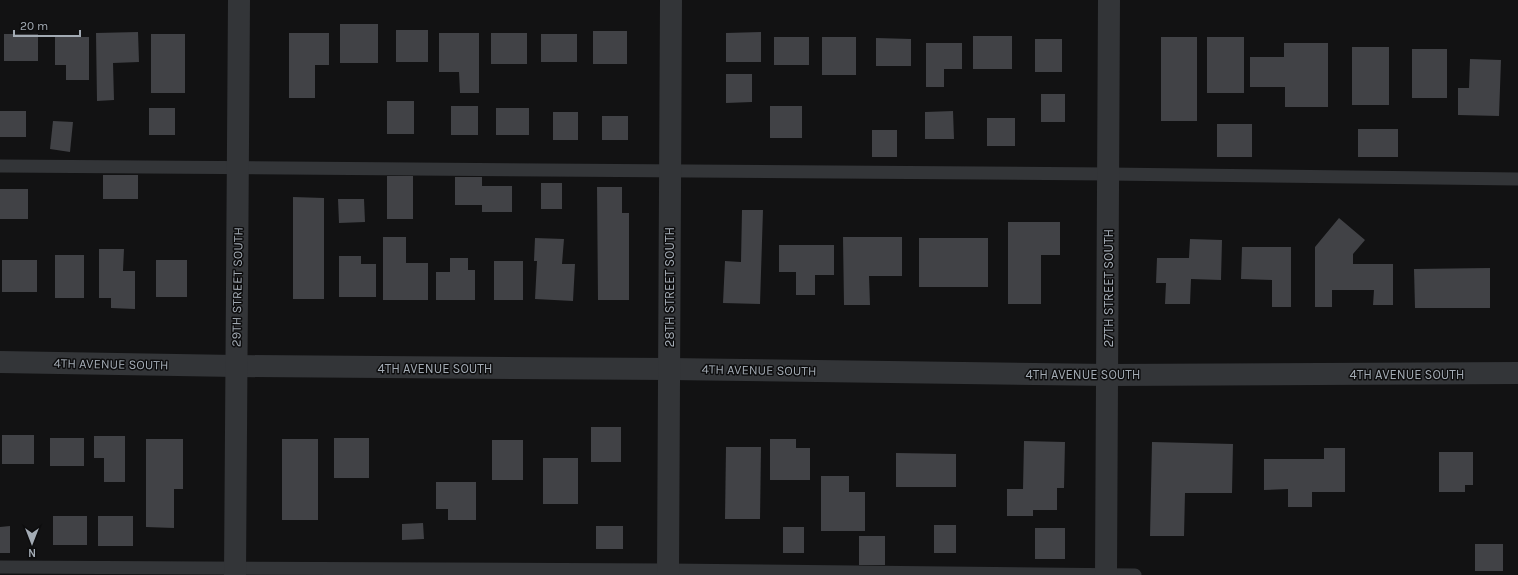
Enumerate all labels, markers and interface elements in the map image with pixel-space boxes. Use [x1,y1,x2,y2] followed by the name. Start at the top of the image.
[14,12,80,38] scale bar
[20,19,48,33] text: 20 m
[228,227,246,347] street label: 29TH STREET SOUTH
[662,227,677,347] street label: 28TH STREET SOUTH
[1101,229,1116,347] street label: 27TH STREET SOUTH
[53,355,169,373] street label: 4TH AVENUE SOUTH
[378,361,492,376] street label: 4TH AVENUE SOUTH
[701,361,817,379] street label: 4TH AVENUE SOUTH
[1026,367,1140,382] street label: 4TH AVENUE SOUTH
[1350,367,1464,382] street label: 4TH AVENUE SOUTH
[12,523,52,563] north arrow
[28,546,36,559] text: N

